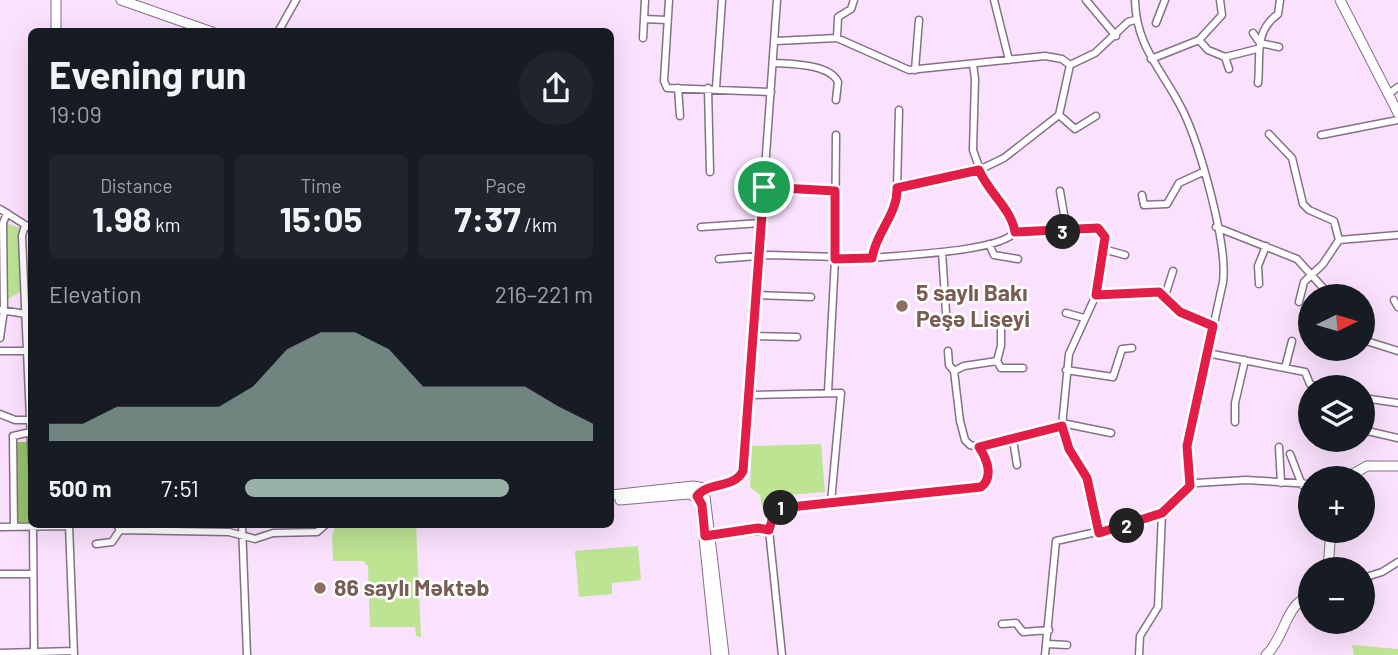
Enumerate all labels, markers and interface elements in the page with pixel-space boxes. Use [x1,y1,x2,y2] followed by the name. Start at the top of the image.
[49,51,247,97] text: Evening run
[519,51,593,125] button: share
[49,100,102,128] text: 19:09
[734,157,794,217] pin
[745,168,783,206] icon: arrive
[100,174,173,197] text: Distance
[300,174,342,197] text: Time
[485,174,526,197] text: Pace
[92,197,151,239] text: 1.98
[280,197,362,239] text: 15:05
[454,197,521,239] text: 7:37
[151,213,181,236] text: km
[521,213,557,236] text: /km
[1046,215,1080,250] pin: 3
[1057,220,1068,243] text: 3
[916,278,1030,332] place label: 5 saylı Bakı Peşə Liseyi
[49,280,142,308] text: Elevation
[495,280,593,308] text: 216–221 m
[1298,284,1376,360] north arrow
[1298,284,1375,634] map controls
[894,298,910,314] marker: 5 saylı Bakı Peşə Liseyi
[1298,375,1375,452] button: layers
[1298,466,1375,543] button: +
[49,474,111,502] text: 500 m
[161,474,199,502] text: 7:51
[764,490,798,526] pin: 1
[777,496,784,519] text: 1
[1110,508,1144,544] pin: 2
[1121,514,1132,537] text: 2
[1298,557,1375,634] button: −
[334,573,490,601] place label: 86 saylı Məktəb
[312,580,328,596] marker: 86 saylı Məktəb

